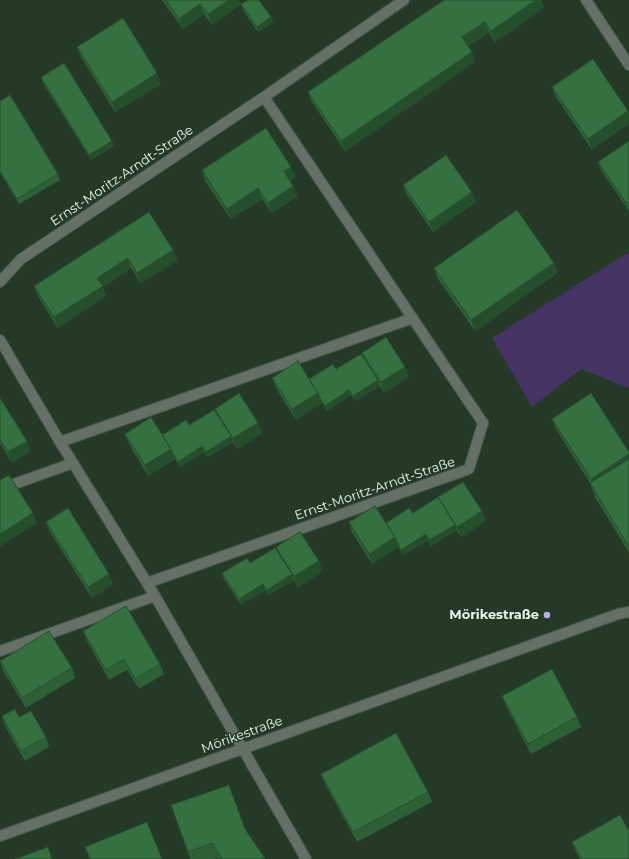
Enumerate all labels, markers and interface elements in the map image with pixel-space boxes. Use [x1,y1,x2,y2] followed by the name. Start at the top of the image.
[48,122,196,230] street label: Ernst-Moritz-Arndt-Straße
[293,454,457,524] street label: Ernst-Moritz-Arndt-Straße
[449,607,539,623] place label: Mörikestraße
[542,610,552,620] marker: Mörikestraße
[199,713,285,757] street label: Mörikestraße

